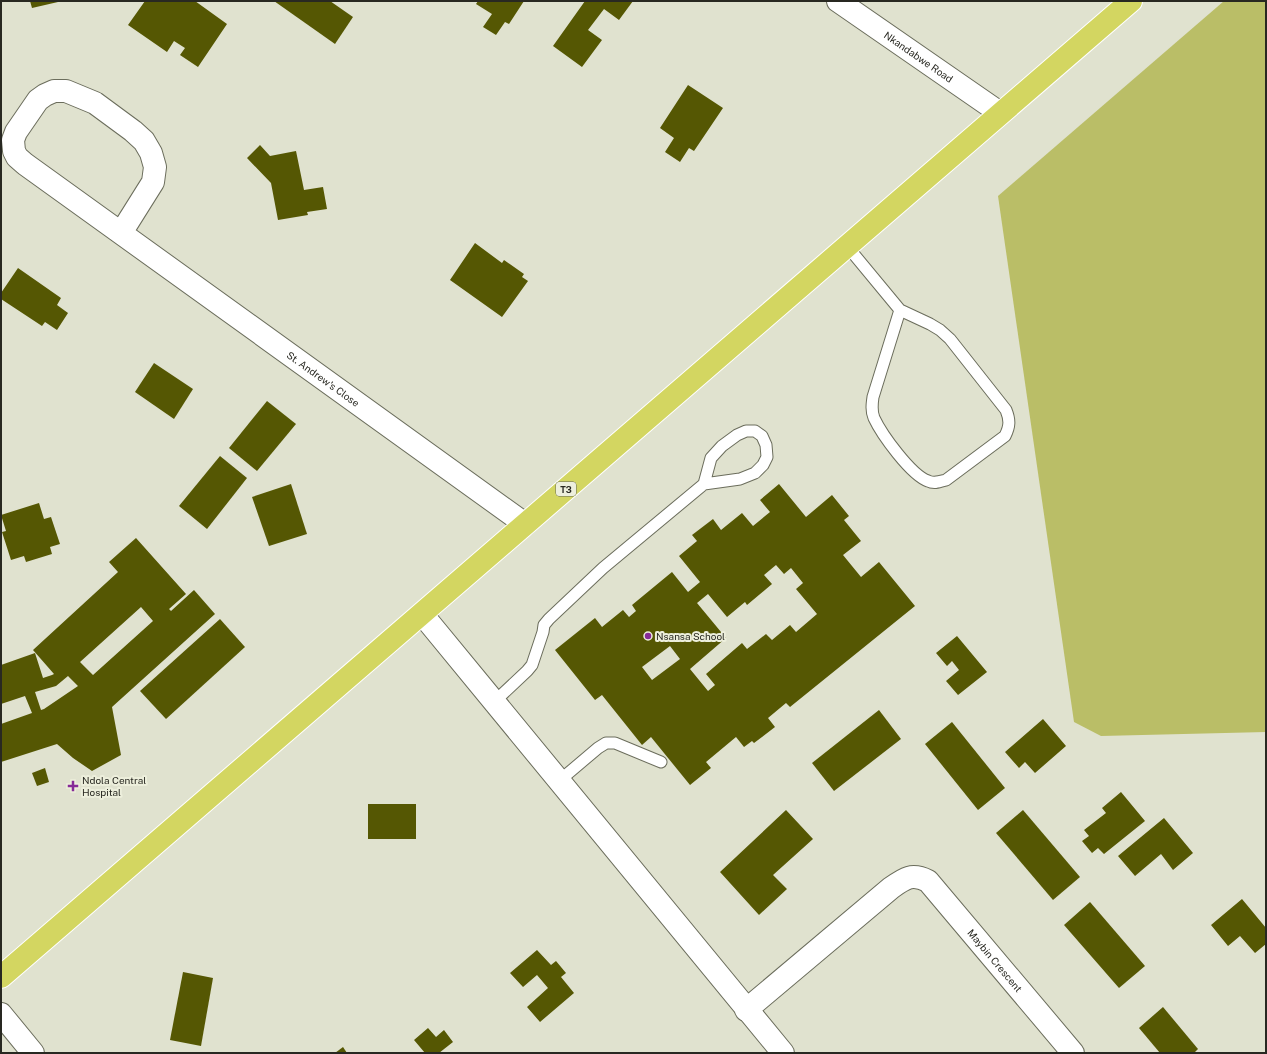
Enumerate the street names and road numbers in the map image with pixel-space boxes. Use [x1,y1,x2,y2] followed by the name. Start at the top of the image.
[882,29,955,85] street label: Nkandabwe Road
[285,349,362,409] street label: St. Andrew's Close
[556,482,576,496] road number: T3
[965,927,1025,994] street label: Maybin Crescent

